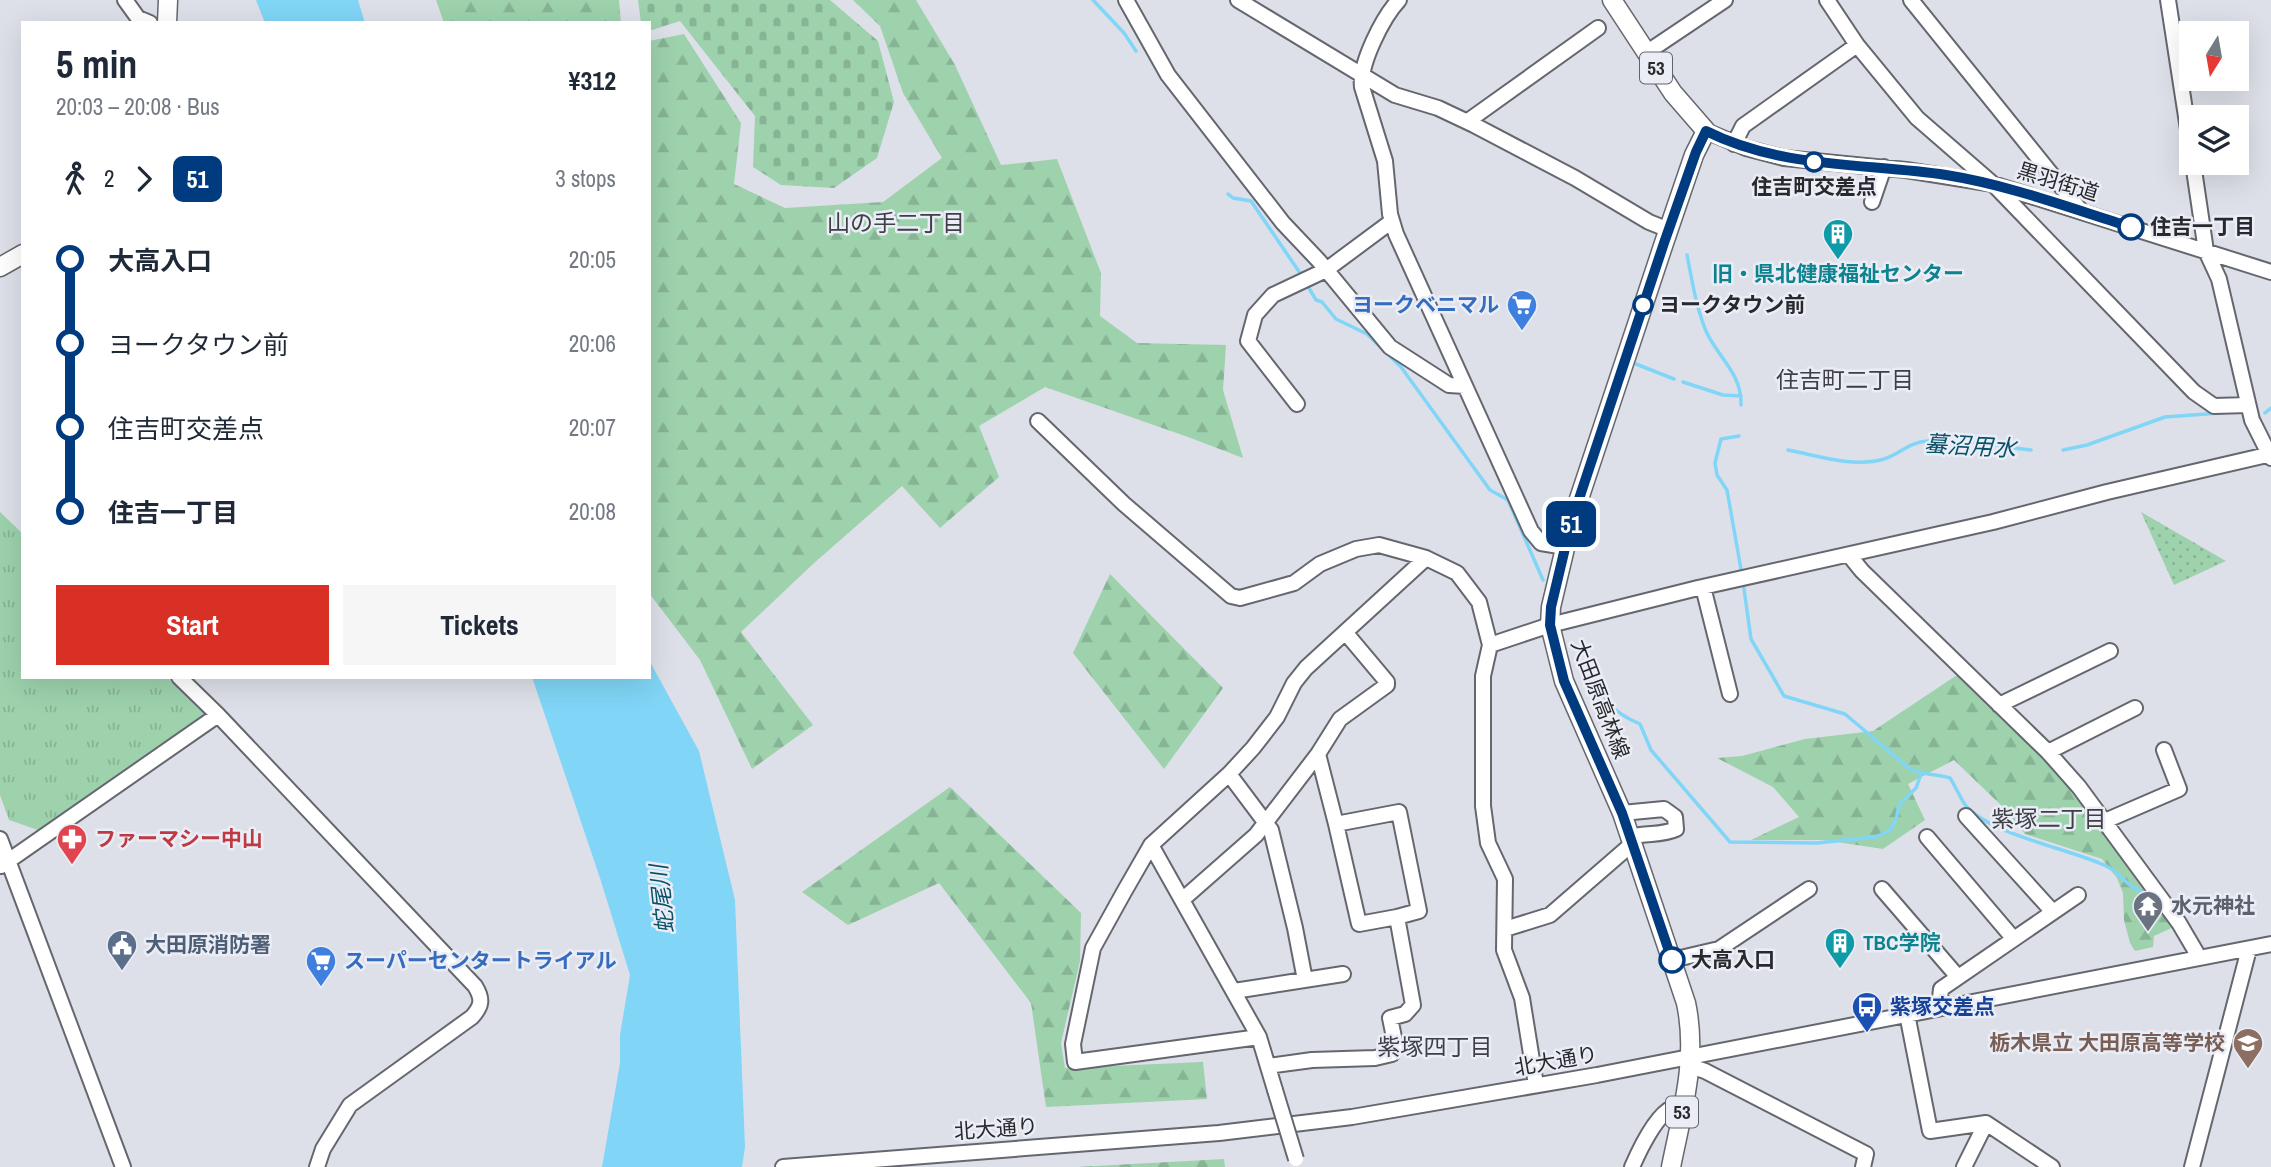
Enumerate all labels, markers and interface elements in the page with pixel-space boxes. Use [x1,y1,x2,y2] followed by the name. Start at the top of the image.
[2179,21,2249,91] north arrow
[2179,21,2249,175] map controls
[56,39,137,90] text: 5 min
[1640,52,1672,83] road number: 53
[569,63,616,98] text: ¥312
[56,91,220,122] text: 20:03 – 20:08 · Bus
[2179,105,2249,175] button: layers
[1804,152,1824,172] marker: 住吉町交差点
[2014,155,2103,208] street label: 黒羽街道
[56,160,94,198] icon: walk
[125,160,163,198] icon: forward
[104,163,115,194] text: 2
[187,163,208,195] text: 51
[555,163,616,194] text: 3 stops
[1751,172,1877,201] place label: 住吉町交差点
[827,207,965,238] district label: 山の手二丁目
[2150,212,2255,241] place label: 住吉一丁目
[2118,214,2144,240] marker: 住吉一丁目
[1821,217,1855,261] building icon: 旧・県北健康福祉センター
[108,243,212,278] text: 大高入口
[569,244,616,275] text: 20:05
[1712,259,1964,288] place label: 旧・県北健康福祉センター
[1505,288,1539,332] supermarket icon: ヨークベニマル
[1352,290,1499,319] place label: ヨークベニマル
[1659,290,1805,319] place label: ヨークタウン前
[1633,295,1653,315] marker: ヨークタウン前
[108,327,289,362] text: ヨークタウン前
[569,328,616,359] text: 20:06
[1776,364,1914,395] district label: 住吉町二丁目
[108,411,264,446] text: 住吉町交差点
[569,412,616,443] text: 20:07
[1923,428,2020,464] water label: 蟇沼用水
[108,495,238,530] text: 住吉一丁目
[569,496,616,527] text: 20:08
[1540,501,1602,547] line badge: 51
[1560,508,1582,540] text: 51
[56,585,329,665] button: Start
[343,585,616,665] button: Tickets
[1564,635,1637,763] street label: 大田原高林線
[1992,803,2107,834] district label: 紫塚二丁目
[55,822,89,866] pharmacy icon: ファーマシー中山
[95,824,263,853] place label: ファーマシー中山
[642,860,681,935] water label: 蛇尾川
[2131,889,2165,933] temple icon: 水元神社
[2171,891,2255,920] place label: 水元神社
[1823,926,1857,970] building icon: TBC学院
[105,928,139,972] public building icon: 大田原消防署
[1863,928,1940,957] place label: TBC学院
[145,930,271,959] place label: 大田原消防署
[304,944,338,988] supermarket icon: スーパーセンタートライアル
[1691,945,1775,974] place label: 大高入口
[344,946,617,975] place label: スーパーセンタートライアル
[1659,947,1685,973] marker: 大高入口
[1850,990,1884,1034] bus stop icon: 紫塚交差点
[1890,992,1995,1021] place label: 紫塚交差点
[2231,1026,2265,1070] school or university icon: 栃木県立 大田原高等学校
[1989,1028,2225,1057] place label: 栃木県立 大田原高等学校
[1378,1031,1493,1062] district label: 紫塚四丁目
[1512,1039,1600,1082] street label: 北大通り
[1666,1096,1698,1128] road number: 53
[953,1111,1039,1146] street label: 北大通り

